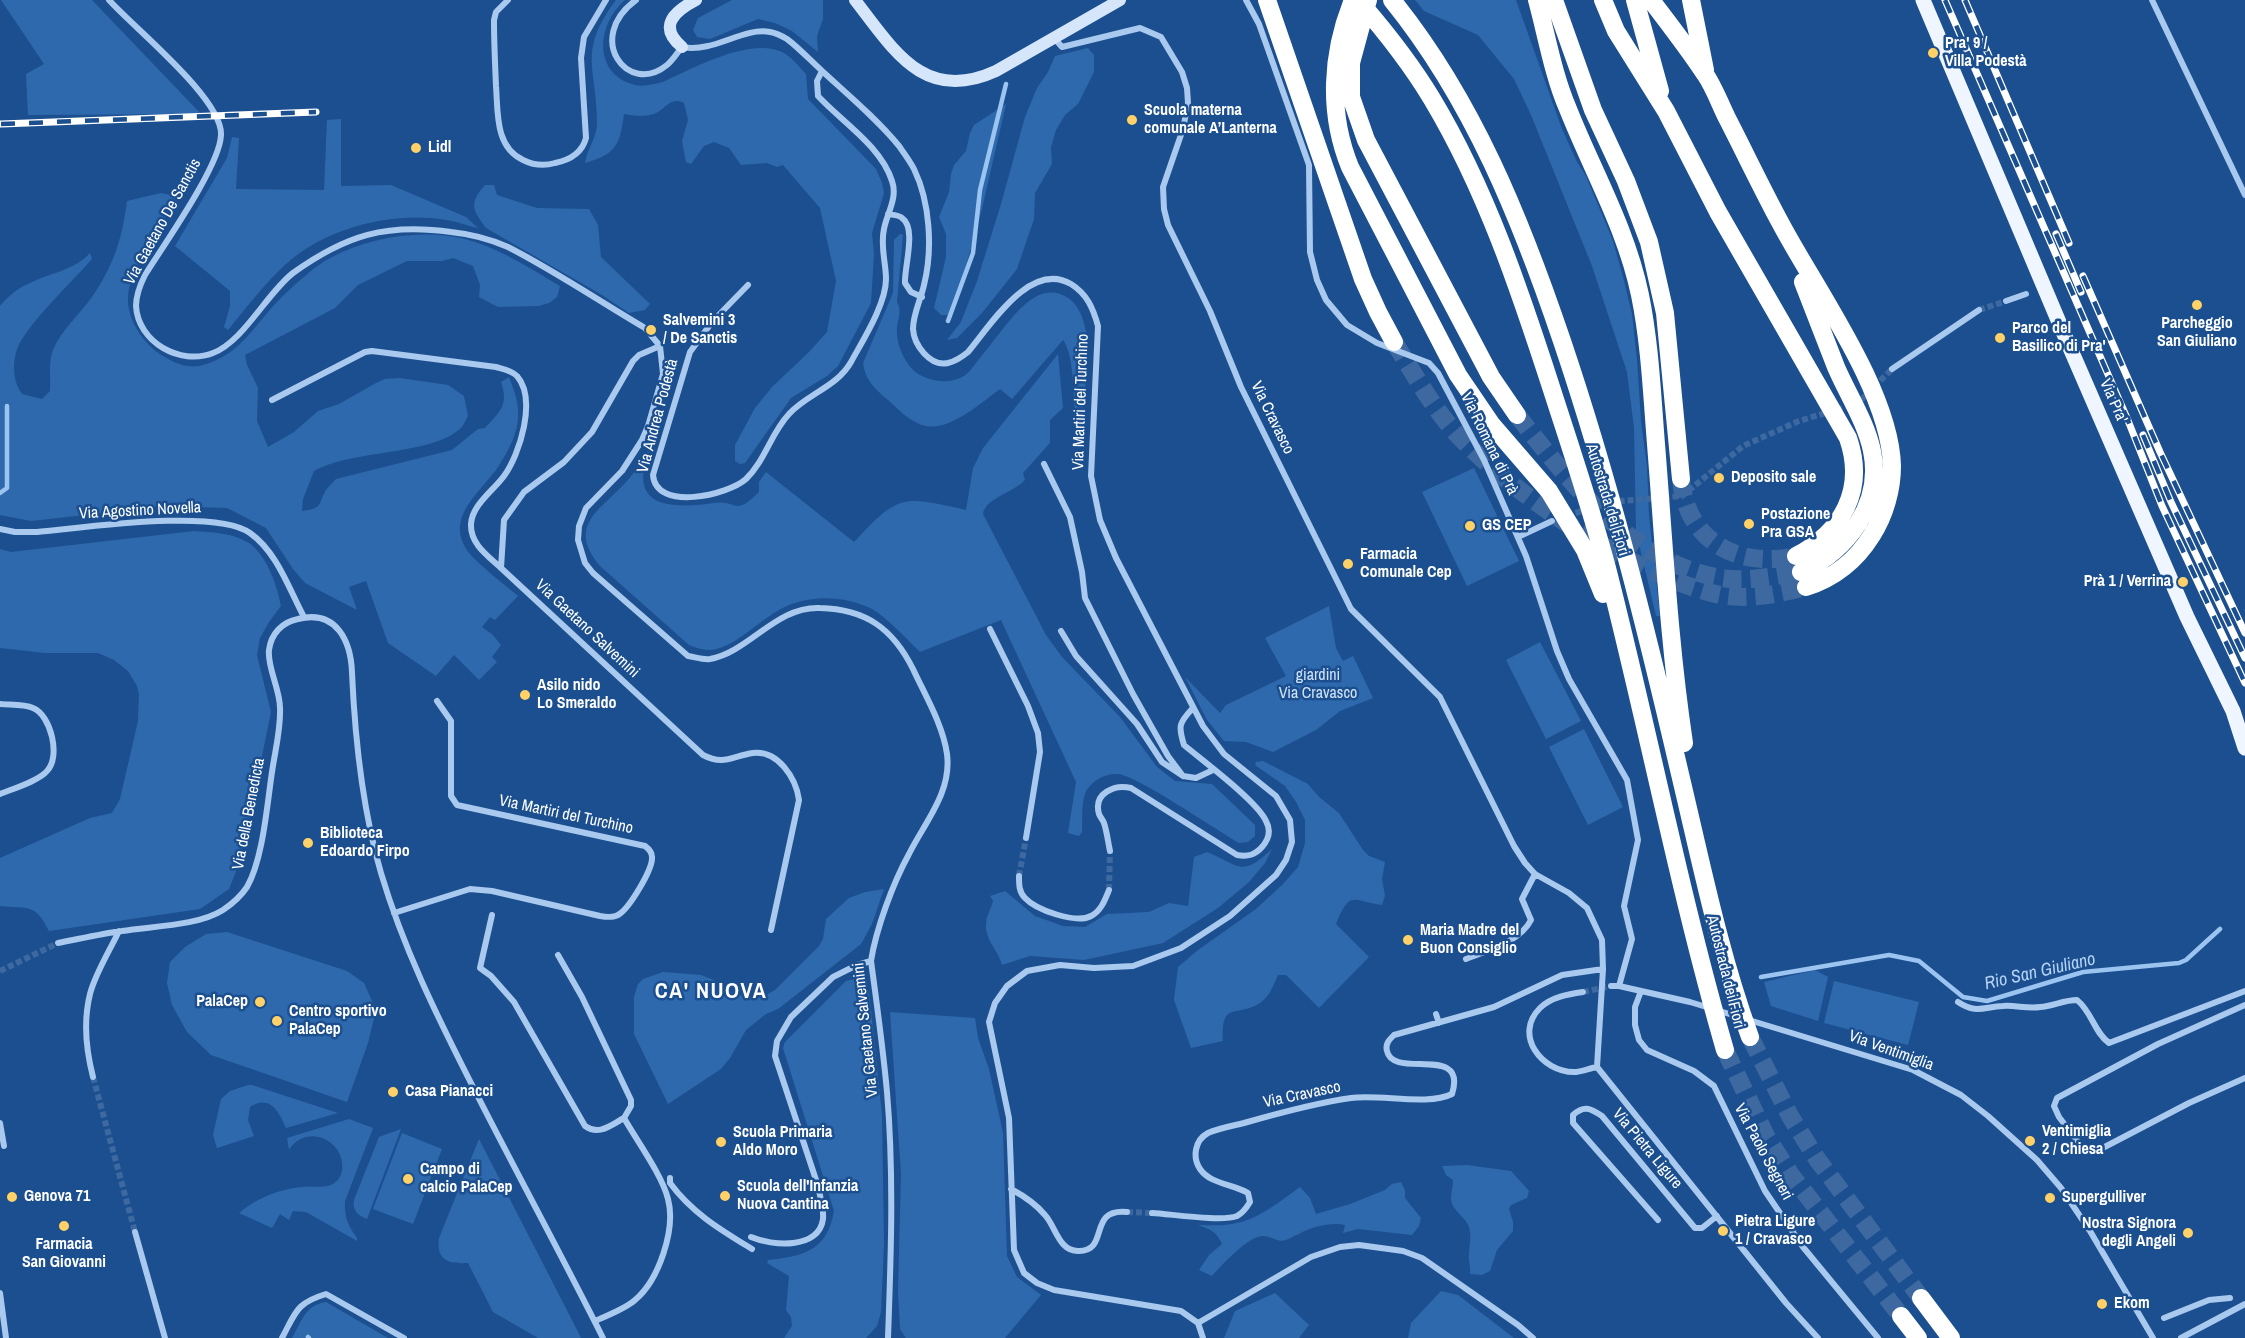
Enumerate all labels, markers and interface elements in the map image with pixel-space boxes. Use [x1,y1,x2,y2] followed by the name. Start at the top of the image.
[1945,34,2026,72] place label: Pra' 9 / Villa Podestà
[1926,46,1940,60] marker: Pra' 9 / Villa Podestà
[1144,101,1277,139] place label: Scuola materna comunale A’Lanterna
[1125,113,1139,127] marker: Scuola materna comunale A’Lanterna
[428,138,451,158] place label: Lidl
[409,141,423,155] marker: Lidl
[120,156,206,288] street label: Via Gaetano De Sanctis
[2190,298,2204,312] marker: Parcheggio San Giuliano
[663,311,737,349] place label: Salvemini 3 / De Sanctis
[2157,314,2237,352] place label: Parcheggio San Giuliano
[2012,319,2106,357] place label: Parco del Basilico di Pra'
[644,323,658,337] marker: Salvemini 3 / De Sanctis
[1993,331,2007,345] marker: Parco del Basilico di Pra'
[1069,333,1093,471] street label: Via Martiri del Turchino
[634,357,682,475] street label: Via Andrea Podestà
[2095,376,2131,426] street label: Via Pra'
[1246,379,1298,457] street label: Via Cravasco
[1456,390,1522,498] street label: Via Romana di Prà
[1581,442,1633,558] street label: Autostrada dei Fiori
[1731,468,1816,488] place label: Deposito sale
[1712,471,1726,485] marker: Deposito sale
[78,498,202,524] street label: Via Agostino Novella
[1761,505,1830,543] place label: Postazione Pra GSA
[1482,516,1532,536] place label: GS CEP
[1742,517,1756,531] marker: Postazione Pra GSA
[1463,519,1477,533] marker: GS CEP
[1360,545,1452,583] place label: Farmacia Comunale Cep
[1341,557,1355,571] marker: Farmacia Comunale Cep
[2084,572,2171,592] place label: Prà 1 / Verrina
[2176,575,2190,589] marker: Prà 1 / Verrina
[531,576,643,682] street label: Via Gaetano Salvemini
[1279,666,1357,704] park label: giardini Via Cravasco
[537,676,616,714] place label: Asilo nido Lo Smeraldo
[518,688,532,702] marker: Asilo nido Lo Smeraldo
[229,756,269,872] street label: Via della Benedicta
[497,791,635,839] street label: Via Martiri del Turchino
[320,824,410,862] place label: Biblioteca Edoardo Firpo
[301,836,315,850] marker: Biblioteca Edoardo Firpo
[1702,913,1748,1031] street label: Autostrada dei Fiori
[1420,921,1519,959] place label: Maria Madre del Buon Consiglio
[1401,933,1415,947] marker: Maria Madre del Buon Consiglio
[1982,949,2098,995] water label: Rio San Giuliano
[849,962,883,1098] street label: Via Gaetano Salvemini
[655,979,767,1005] district label: CA' NUOVA
[196,992,248,1012] place label: PalaCep
[253,995,267,1009] marker: PalaCep
[289,1002,387,1040] place label: Centro sportivo PalaCep
[270,1014,284,1028] marker: Centro sportivo PalaCep
[1846,1027,1936,1075] street label: Via Ventimiglia
[1262,1077,1342,1113] street label: Via Cravasco
[405,1082,493,1102] place label: Casa Pianacci
[386,1085,400,1099] marker: Casa Pianacci
[1730,1101,1796,1203] street label: Via Paolo Segneri
[1608,1105,1686,1193] street label: Via Pietra Ligure
[2042,1122,2111,1160] place label: Ventimiglia 2 / Chiesa
[733,1123,832,1161] place label: Scuola Primaria Aldo Moro
[2023,1134,2037,1148] marker: Ventimiglia 2 / Chiesa
[714,1135,728,1149] marker: Scuola Primaria Aldo Moro
[420,1160,513,1198] place label: Campo di calcio PalaCep
[401,1172,415,1186] marker: Campo di calcio PalaCep
[737,1177,858,1215] place label: Scuola dell'Infanzia Nuova Cantina
[24,1187,90,1207] place label: Genova 71
[2062,1188,2146,1208] place label: Supergulliver
[718,1189,732,1203] marker: Scuola dell'Infanzia Nuova Cantina
[5,1190,19,1204] marker: Genova 71
[2043,1191,2057,1205] marker: Supergulliver
[1735,1212,1815,1250] place label: Pietra Ligure 1 / Cravasco
[2082,1214,2176,1252] place label: Nostra Signora degli Angeli
[57,1219,71,1233] marker: Farmacia San Giovanni
[1716,1224,1730,1238] marker: Pietra Ligure 1 / Cravasco
[2181,1226,2195,1240] marker: Nostra Signora degli Angeli
[22,1235,106,1273] place label: Farmacia San Giovanni
[2114,1294,2150,1314] place label: Ekom
[2095,1297,2109,1311] marker: Ekom

